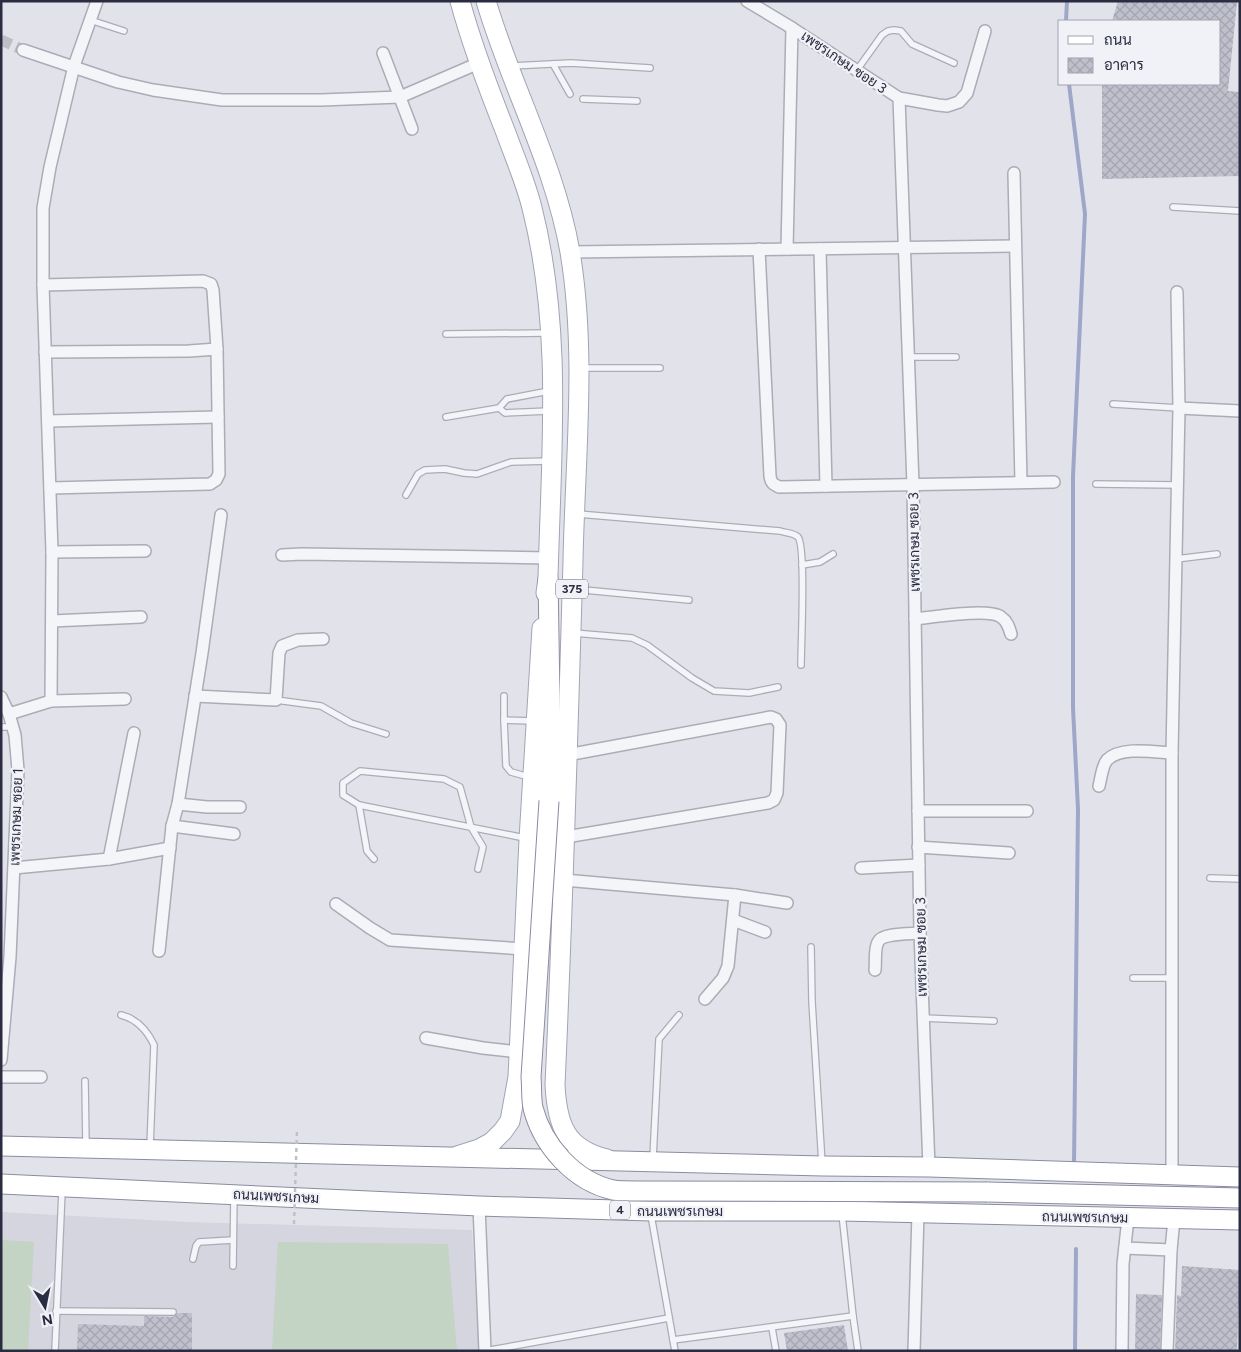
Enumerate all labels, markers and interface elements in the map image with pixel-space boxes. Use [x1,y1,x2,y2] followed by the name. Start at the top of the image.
[1058,20,1221,85] legend
[798,28,890,97] street label: เพชรเกษม ซอย 3
[1104,31,1132,49] text: ถนน
[1104,56,1144,74] text: อาคาร
[905,492,924,592] street label: เพชรเกษม ซอย 3
[556,580,588,598] road number: 375
[6,768,27,866] street label: เพชรเกษม ซอย 1
[912,897,931,997] street label: เพชรเกษม ซอย 3
[233,1186,319,1207] street label: ถนนเพชรเกษม
[610,1200,630,1220] road number: 4
[637,1203,723,1220] street label: ถนนเพชรเกษม
[1042,1208,1128,1227] street label: ถนนเพชรเกษม
[20,1282,70,1332] north arrow
[40,1310,54,1329] text: N

